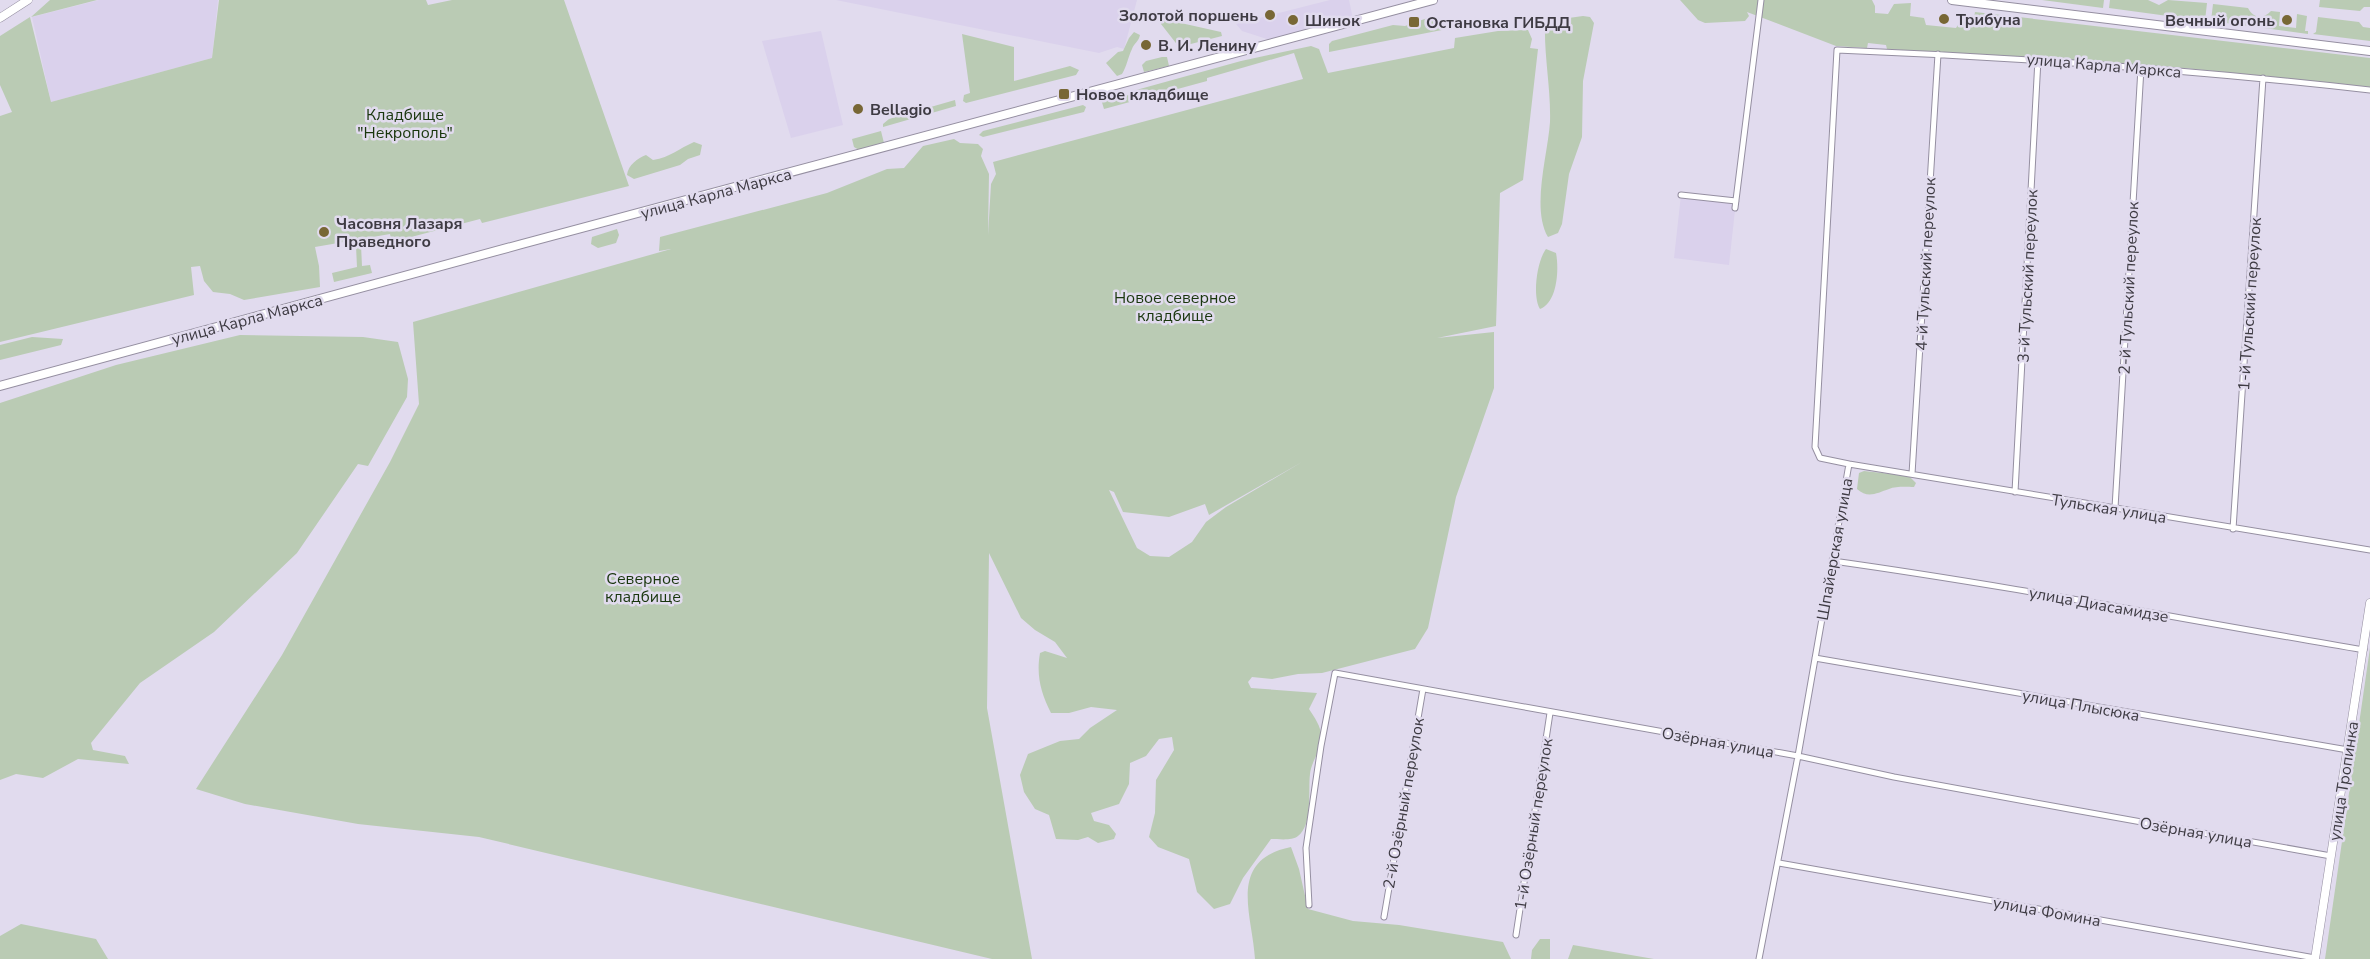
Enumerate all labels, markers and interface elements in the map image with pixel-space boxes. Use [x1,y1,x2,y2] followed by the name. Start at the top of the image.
[1119,5,1258,27] place label: Золотой поршень
[1263,8,1277,22] marker: Золотой поршень
[1956,9,2021,31] place label: Трибуна
[1305,10,1361,32] place label: Шинок
[2165,10,2275,32] place label: Вечный огонь
[1426,12,1571,34] place label: Остановка ГИБДД
[1937,12,1951,26] marker: Трибуна
[1286,13,1300,27] marker: Шинок
[2280,13,2294,27] marker: Вечный огонь
[1407,15,1421,29] marker: Остановка ГИБДД
[1158,35,1256,57] place label: В. И. Ленину
[1139,38,1153,52] marker: В. И. Ленину
[2026,48,2182,84] street label: улица Карла Маркса
[1076,84,1209,106] place label: Новое кладбище
[1057,87,1071,101] marker: Новое кладбище
[870,99,932,121] place label: Bellagio
[851,102,865,116] marker: Bellagio
[357,104,453,144] park label: Кладбище "Некрополь"
[638,163,794,225] street label: улица Карла Маркса
[1910,176,1942,351] street label: 4-й Тульский переулок
[2012,188,2044,363] street label: 3-й Тульский переулок
[2113,200,2145,375] street label: 2-й Тульский переулок
[336,213,463,253] place label: Часовня Лазаря Праведного
[2233,216,2267,391] street label: 1-й Тульский переулок
[317,225,331,239] marker: Часовня Лазаря Праведного
[1114,287,1236,327] park label: Новое северное кладбище
[169,289,325,351] street label: улица Карла Маркса
[1812,476,1858,622] street label: Шпайерская улица
[2050,489,2168,529] street label: Тульская улица
[605,568,681,608] park label: Северное кладбище
[2027,582,2170,628] street label: улица Диасамидзе
[2021,685,2141,727] street label: улица Плысюка
[1378,715,1430,890] street label: 2-й Озёрный переулок
[2324,720,2364,843] street label: улица Тропинка
[1660,722,1776,764] street label: Озёрная улица
[1510,736,1559,912] street label: 1-й Озёрный переулок
[2138,812,2254,854] street label: Озёрная улица
[1991,892,2103,932] street label: улица Фомина

